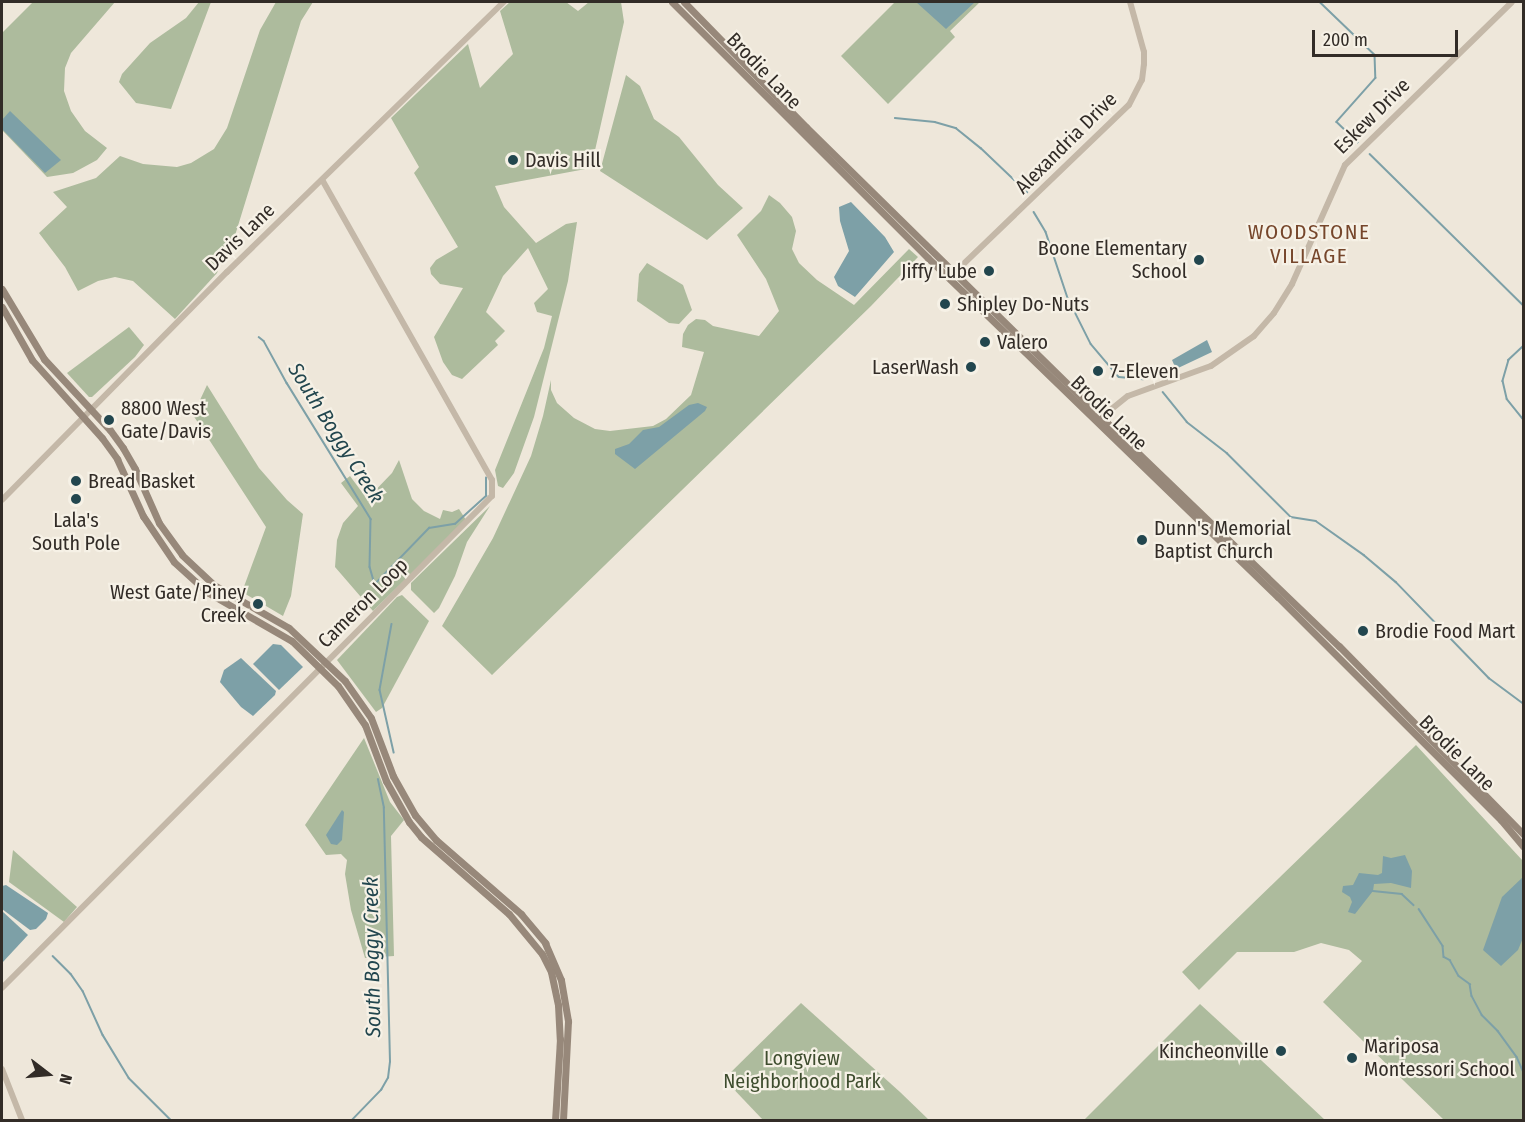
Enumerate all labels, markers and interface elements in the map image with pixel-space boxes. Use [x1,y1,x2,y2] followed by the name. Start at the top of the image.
[1315,18,1460,56] scale bar
[722,28,806,114] street label: Brodie Lane
[1323,29,1368,51] text: 200 m
[1329,73,1415,159] street label: Eskew Drive
[1010,87,1122,199] street label: Alexandria Drive
[525,148,601,172] place label: Davis Hill
[506,153,520,167] marker: Davis Hill
[200,198,280,276] street label: Davis Lane
[1248,219,1370,269] district label: WOODSTONE VILLAGE
[1038,237,1187,284] place label: Boone Elementary School
[1192,253,1206,267] marker: Boone Elementary School
[901,259,977,283] place label: Jiffy Lube
[982,264,996,278] marker: Jiffy Lube
[957,292,1089,316] place label: Shipley Do-Nuts
[938,297,952,311] marker: Shipley Do-Nuts
[997,330,1048,354] place label: Valero
[978,335,992,349] marker: Valero
[872,355,959,379] place label: LaserWash
[283,358,389,508] water label: South Boggy Creek
[1110,359,1179,383] place label: 7-Eleven
[964,360,978,374] marker: LaserWash
[1091,364,1105,378] marker: 7-Eleven
[1066,371,1152,455] street label: Brodie Lane
[121,396,211,443] place label: 8800 West Gate/Davis
[102,413,116,427] marker: 8800 West Gate/Davis
[88,469,195,493] place label: Bread Basket
[69,474,83,488] marker: Bread Basket
[69,492,83,506] marker: Lala's South Pole
[32,508,120,555] place label: Lala's South Pole
[1154,516,1291,563] place label: Dunn's Memorial Baptist Church
[1135,533,1149,547] marker: Dunn's Memorial Baptist Church
[313,553,413,653] street label: Cameron Loop
[110,580,246,627] place label: West Gate/Piney Creek
[251,597,265,611] marker: West Gate/Piney Creek
[1375,619,1515,643] place label: Brodie Food Mart
[1356,624,1370,638] marker: Brodie Food Mart
[1414,710,1500,796] street label: Brodie Lane
[358,876,386,1038] water label: South Boggy Creek
[1364,1034,1515,1081] place label: Mariposa Montessori School
[1159,1039,1269,1063] place label: Kincheonville
[18,1044,78,1104] north arrow
[1274,1044,1288,1058] marker: Kincheonville
[723,1047,881,1094] park label: Longview Neighborhood Park
[1345,1051,1359,1065] marker: Mariposa Montessori School
[55,1072,76,1086] text: N

